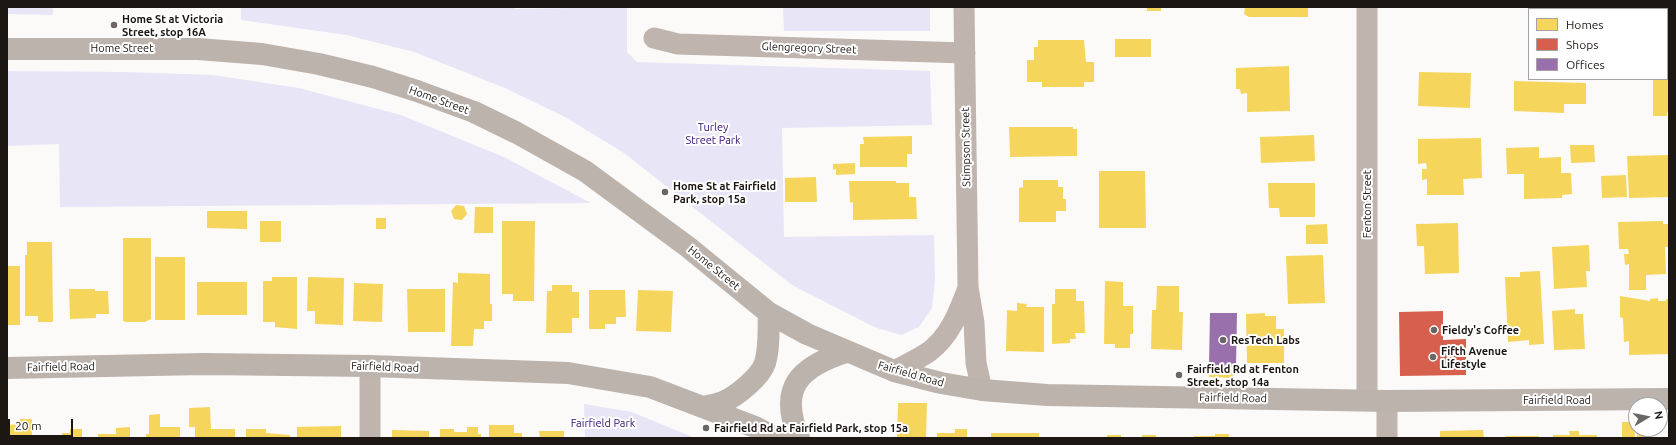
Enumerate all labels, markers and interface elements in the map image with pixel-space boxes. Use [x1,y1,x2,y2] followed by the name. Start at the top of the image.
[1528,8,1668,80] legend
[122,12,223,38] place label: Home St at Victoria Street, stop 16A
[1566,18,1604,31] text: Homes
[109,20,119,30] marker: Home St at Victoria Street, stop 16A
[1566,38,1598,51] text: Shops
[761,40,857,56] street label: Glengregory Street
[91,41,153,55] street label: Home Street
[1566,58,1605,71] text: Offices
[407,83,471,117] street label: Home Street
[959,107,973,187] street label: Stimpson Street
[685,120,741,146] park label: Turley Street Park
[1360,170,1374,238] street label: Fenton Street
[673,179,776,205] place label: Home St at Fairfield Park, stop 15a
[660,187,670,197] marker: Home St at Fairfield Park, stop 15a
[685,243,743,293] street label: Home Street
[1442,323,1519,337] place label: Fieldy's Coffee
[1429,325,1439,335] marker: Fieldy's Coffee
[1231,333,1300,347] place label: ResTech Labs
[1218,335,1228,345] marker: ResTech Labs
[1441,344,1507,370] place label: Fifth Avenue Lifestyle
[1428,352,1438,362] marker: Fifth Avenue Lifestyle
[877,358,945,390] street label: Fairfield Road
[351,359,419,375] street label: Fairfield Road
[27,360,95,374] street label: Fairfield Road
[1187,362,1299,388] place label: Fairfield Rd at Fenton Street, stop 14a
[1174,370,1184,380] marker: Fairfield Rd at Fenton Street, stop 14a
[1199,391,1267,405] street label: Fairfield Road
[1523,393,1591,407] street label: Fairfield Road
[1628,397,1668,437] north arrow
[1652,410,1665,420] text: N
[10,411,75,437] scale bar
[571,416,635,430] park label: Fairfield Park
[15,419,42,432] text: 20 m
[714,421,908,435] place label: Fairfield Rd at Fairfield Park, stop 15a
[701,423,711,433] marker: Fairfield Rd at Fairfield Park, stop 15a

